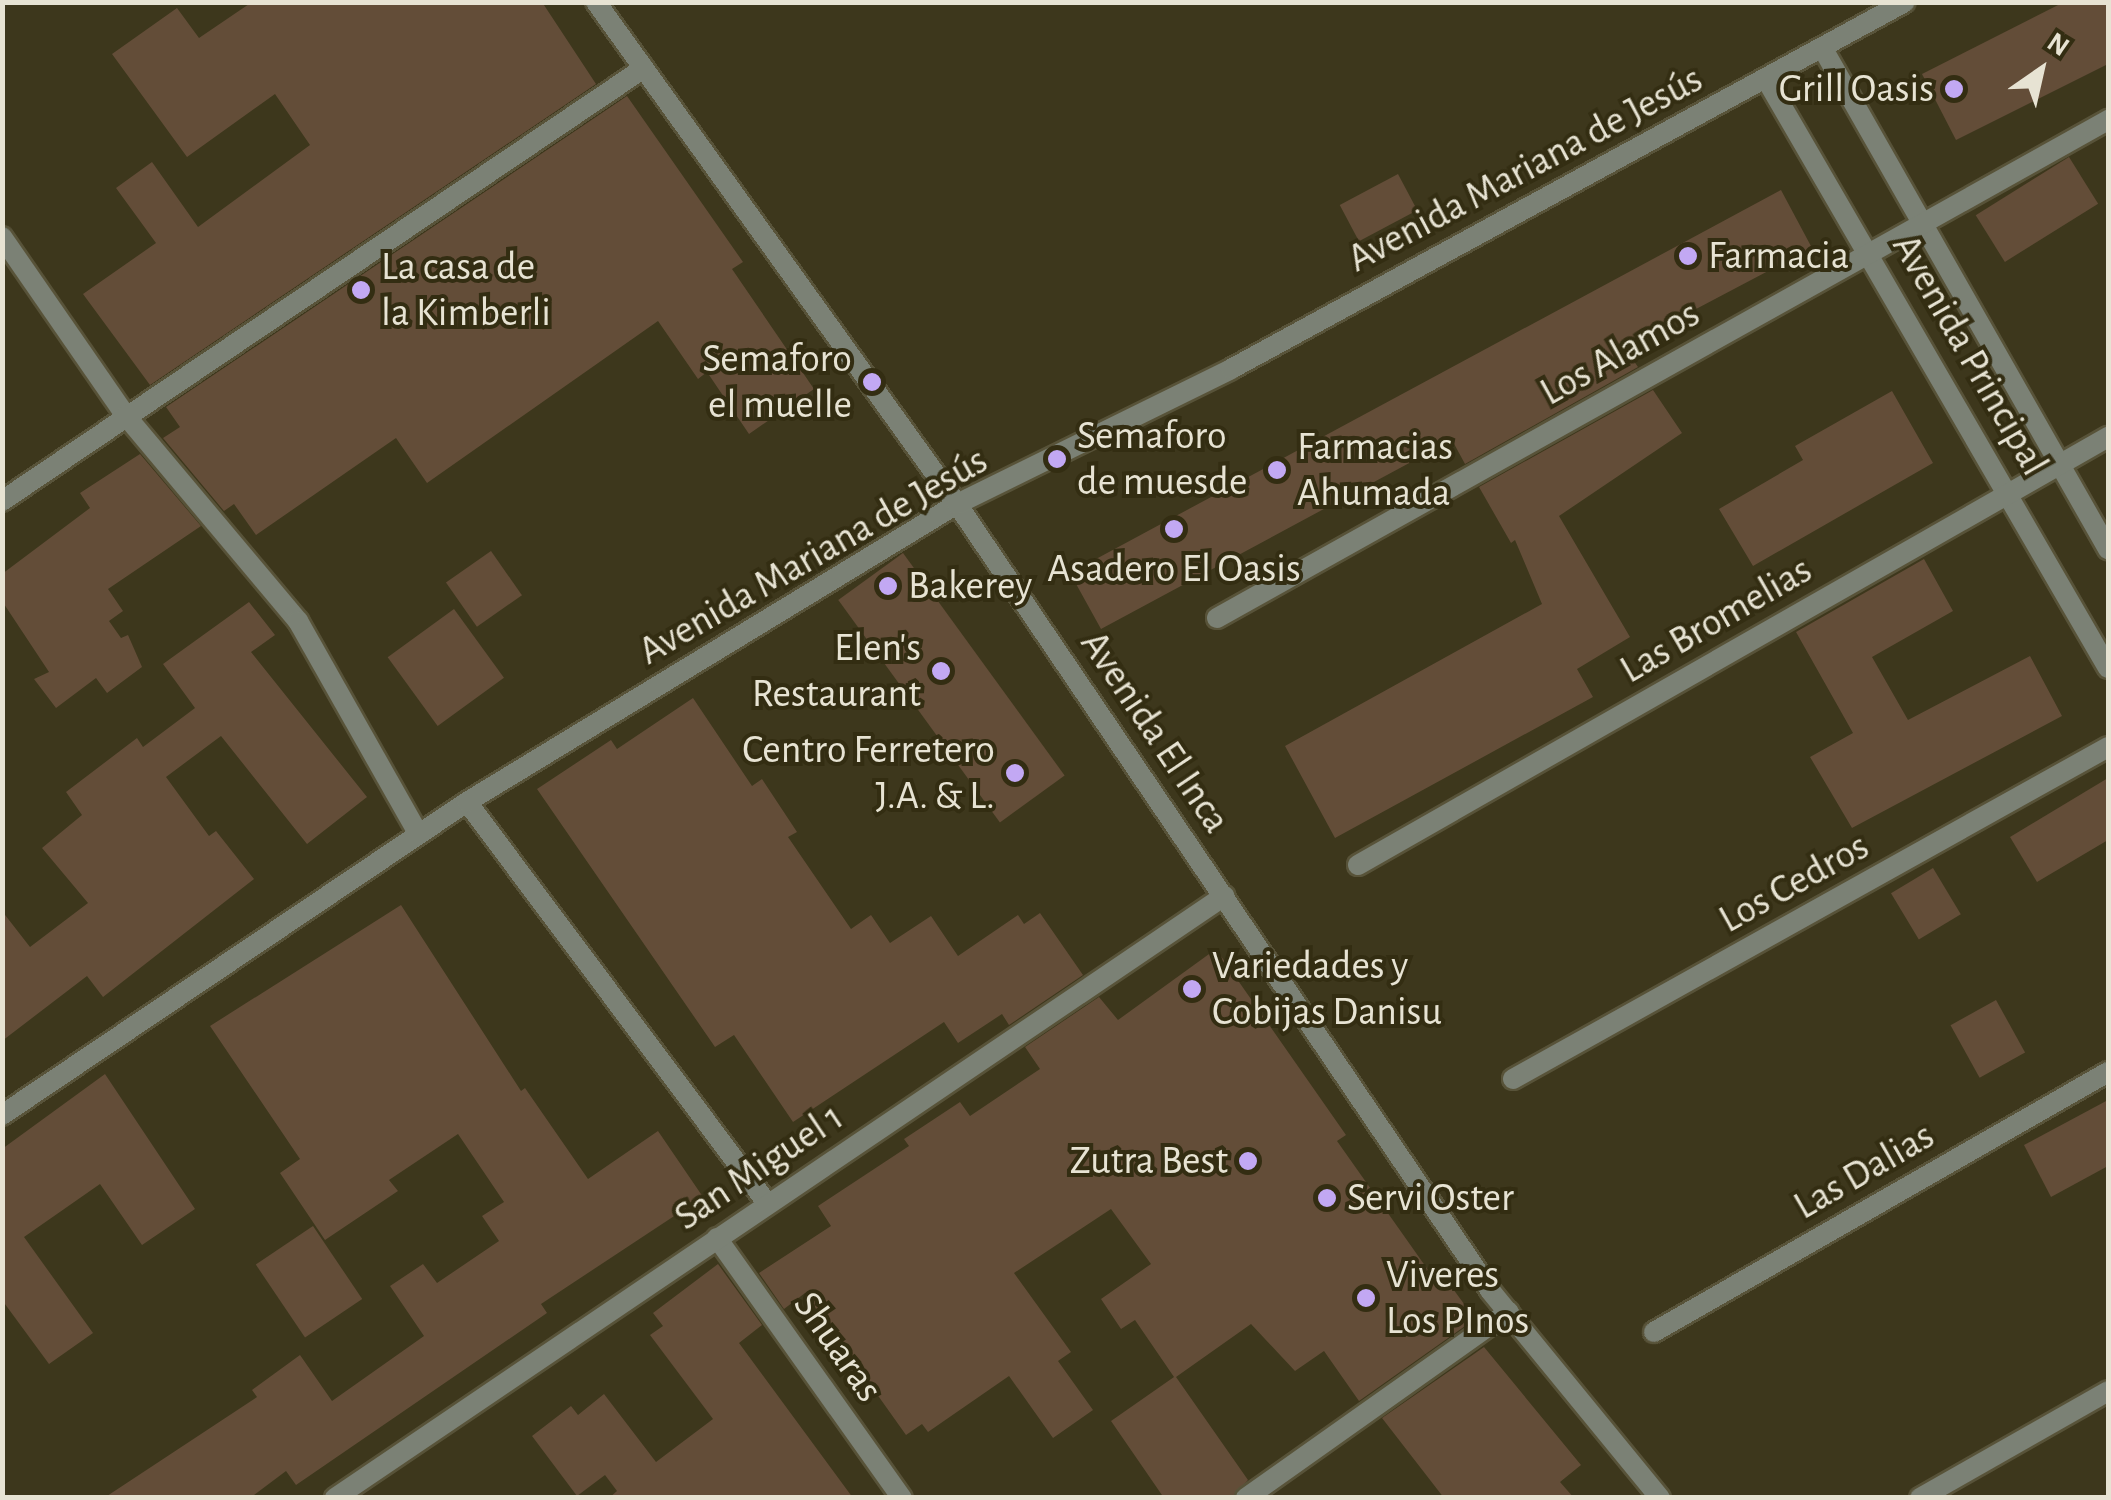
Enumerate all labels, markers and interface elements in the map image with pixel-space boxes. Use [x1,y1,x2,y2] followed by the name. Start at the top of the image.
[1991,20,2091,120] north arrow
[2042,28,2074,62] text: N
[1339,55,1711,283] street label: Avenida Mariana de Jesús
[1779,65,1934,113] place label: Grill Oasis
[1943,78,1965,100] marker: Grill Oasis
[1882,226,2058,484] street label: Avenida Principal
[1708,232,1849,280] place label: Farmacia
[381,243,551,337] place label: La casa de la Kimberli
[1677,245,1699,267] marker: Farmacia
[350,279,372,301] marker: La casa de la Kimberli
[1532,290,1708,416] street label: Los Alamos
[702,335,852,429] place label: Semaforo el muelle
[861,371,883,393] marker: Semaforo el muelle
[1077,412,1248,506] place label: Semaforo de muesde
[1297,423,1453,517] place label: Farmacias Ahumada
[630,437,996,675] street label: Avenida Mariana de Jesús
[1046,448,1068,470] marker: Semaforo de muesde
[1266,459,1288,481] marker: Farmacias Ahumada
[1163,518,1185,540] marker: Asadero El Oasis
[1047,545,1301,593] place label: Asadero El Oasis
[1612,546,1820,694] street label: Las Bromelias
[908,562,1032,610] place label: Bakerey
[877,575,899,597] marker: Bakerey
[1070,622,1240,842] street label: Avenida El Inca
[752,624,921,718] place label: Elen's Restaurant
[930,660,952,682] marker: Elen's Restaurant
[742,726,995,820] place label: Centro Ferretero J.A. & L.
[1004,762,1026,784] marker: Centro Ferretero J.A. & L.
[1711,822,1877,944] street label: Los Cedros
[1212,942,1442,1036] place label: Variedades y Cobijas Danisu
[1181,978,1203,1000] marker: Variedades y Cobijas Danisu
[666,1093,852,1241] street label: San Miguel 1
[1785,1112,1943,1230] street label: Las Dalias
[1070,1137,1228,1185] place label: Zutra Best
[1237,1150,1259,1172] marker: Zutra Best
[1347,1174,1514,1222] place label: Servi Oster
[1316,1187,1338,1209] marker: Servi Oster
[1386,1251,1529,1345] place label: Viveres Los PInos
[783,1283,893,1411] street label: Shuaras
[1355,1287,1377,1309] marker: Viveres Los PInos

